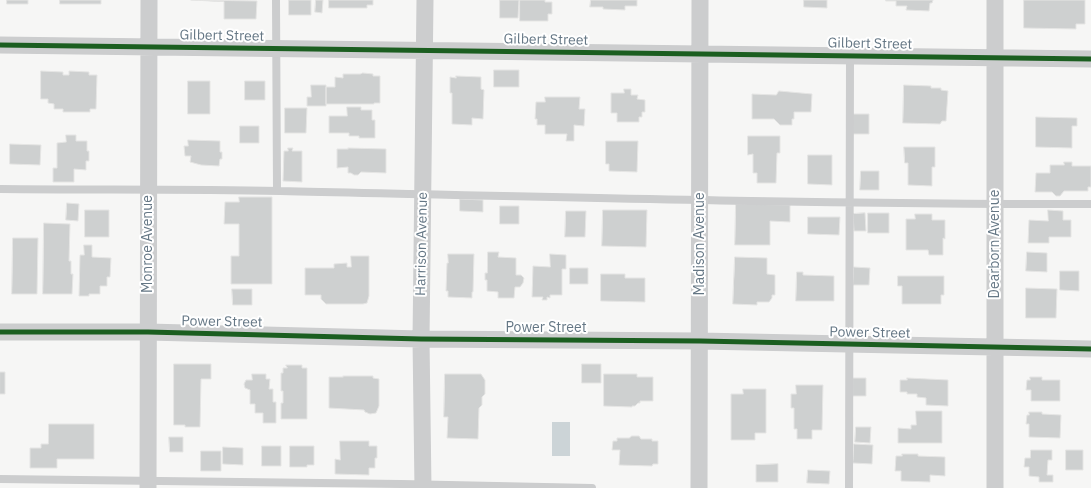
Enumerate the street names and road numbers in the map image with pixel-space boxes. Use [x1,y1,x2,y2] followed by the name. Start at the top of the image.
[180,27,264,45] street label: Gilbert Street
[504,31,588,49] street label: Gilbert Street
[828,35,912,53] street label: Gilbert Street
[987,190,1003,298] street label: Dearborn Avenue
[413,192,431,296] street label: Harrison Avenue
[692,192,708,296] street label: Madison Avenue
[140,195,156,293] street label: Monroe Avenue
[181,313,263,331] street label: Power Street
[505,320,587,336] street label: Power Street
[829,324,911,342] street label: Power Street

